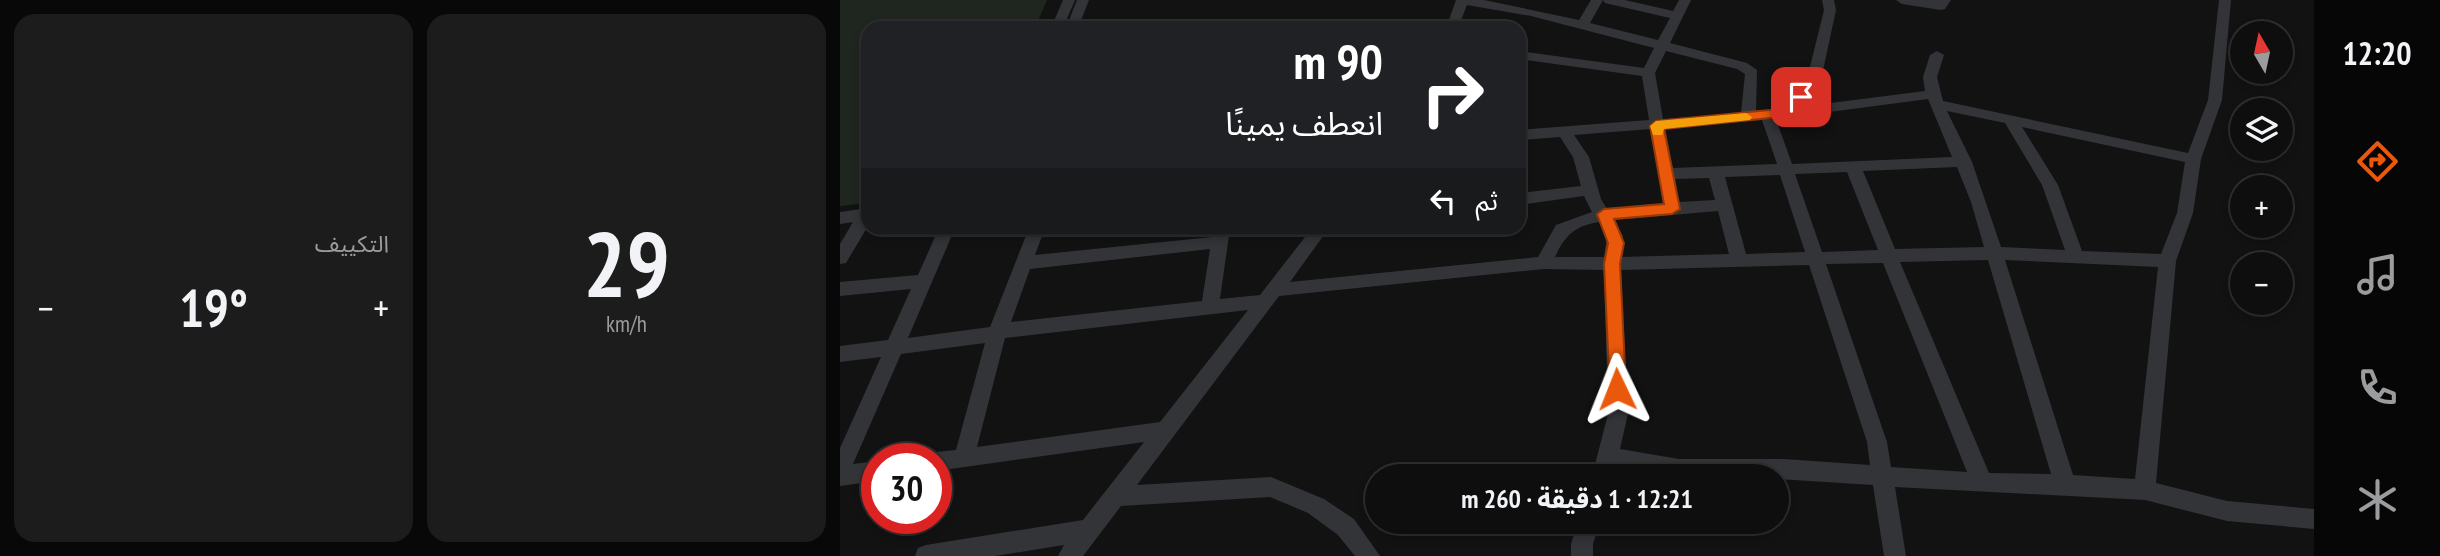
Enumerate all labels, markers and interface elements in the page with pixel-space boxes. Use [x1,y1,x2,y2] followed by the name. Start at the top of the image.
[2230,21,2292,84] north arrow
[2230,21,2293,315] map controls
[1294,29,1383,93] text: 90 m
[2342,32,2412,74] text: 12:20
[1407,49,1498,140] icon: right
[1771,67,1831,127] pin
[1782,78,1820,116] icon: arrive
[2230,98,2293,161] button: layers
[1225,102,1383,144] text: انعطف يمينًا
[2353,137,2402,186] icon: directions
[2230,175,2293,238] button: +
[1424,182,1462,220] icon: left
[1476,184,1498,217] text: ثم
[583,204,670,322] text: 29
[315,229,389,258] text: التكييف
[2353,250,2402,299] icon: music
[2230,252,2293,315] button: −
[179,274,248,341] text: 19°
[38,283,54,332] text: −
[373,283,389,332] text: +
[606,309,647,338] text: km/h
[1580,352,1654,426] position arrow
[2353,363,2402,412] icon: phone
[861,443,952,534] speed limit sign: 30
[2353,475,2402,524] icon: climate
[1461,482,1693,515] text: 12:21 · 1 دقيقة · 260 m

